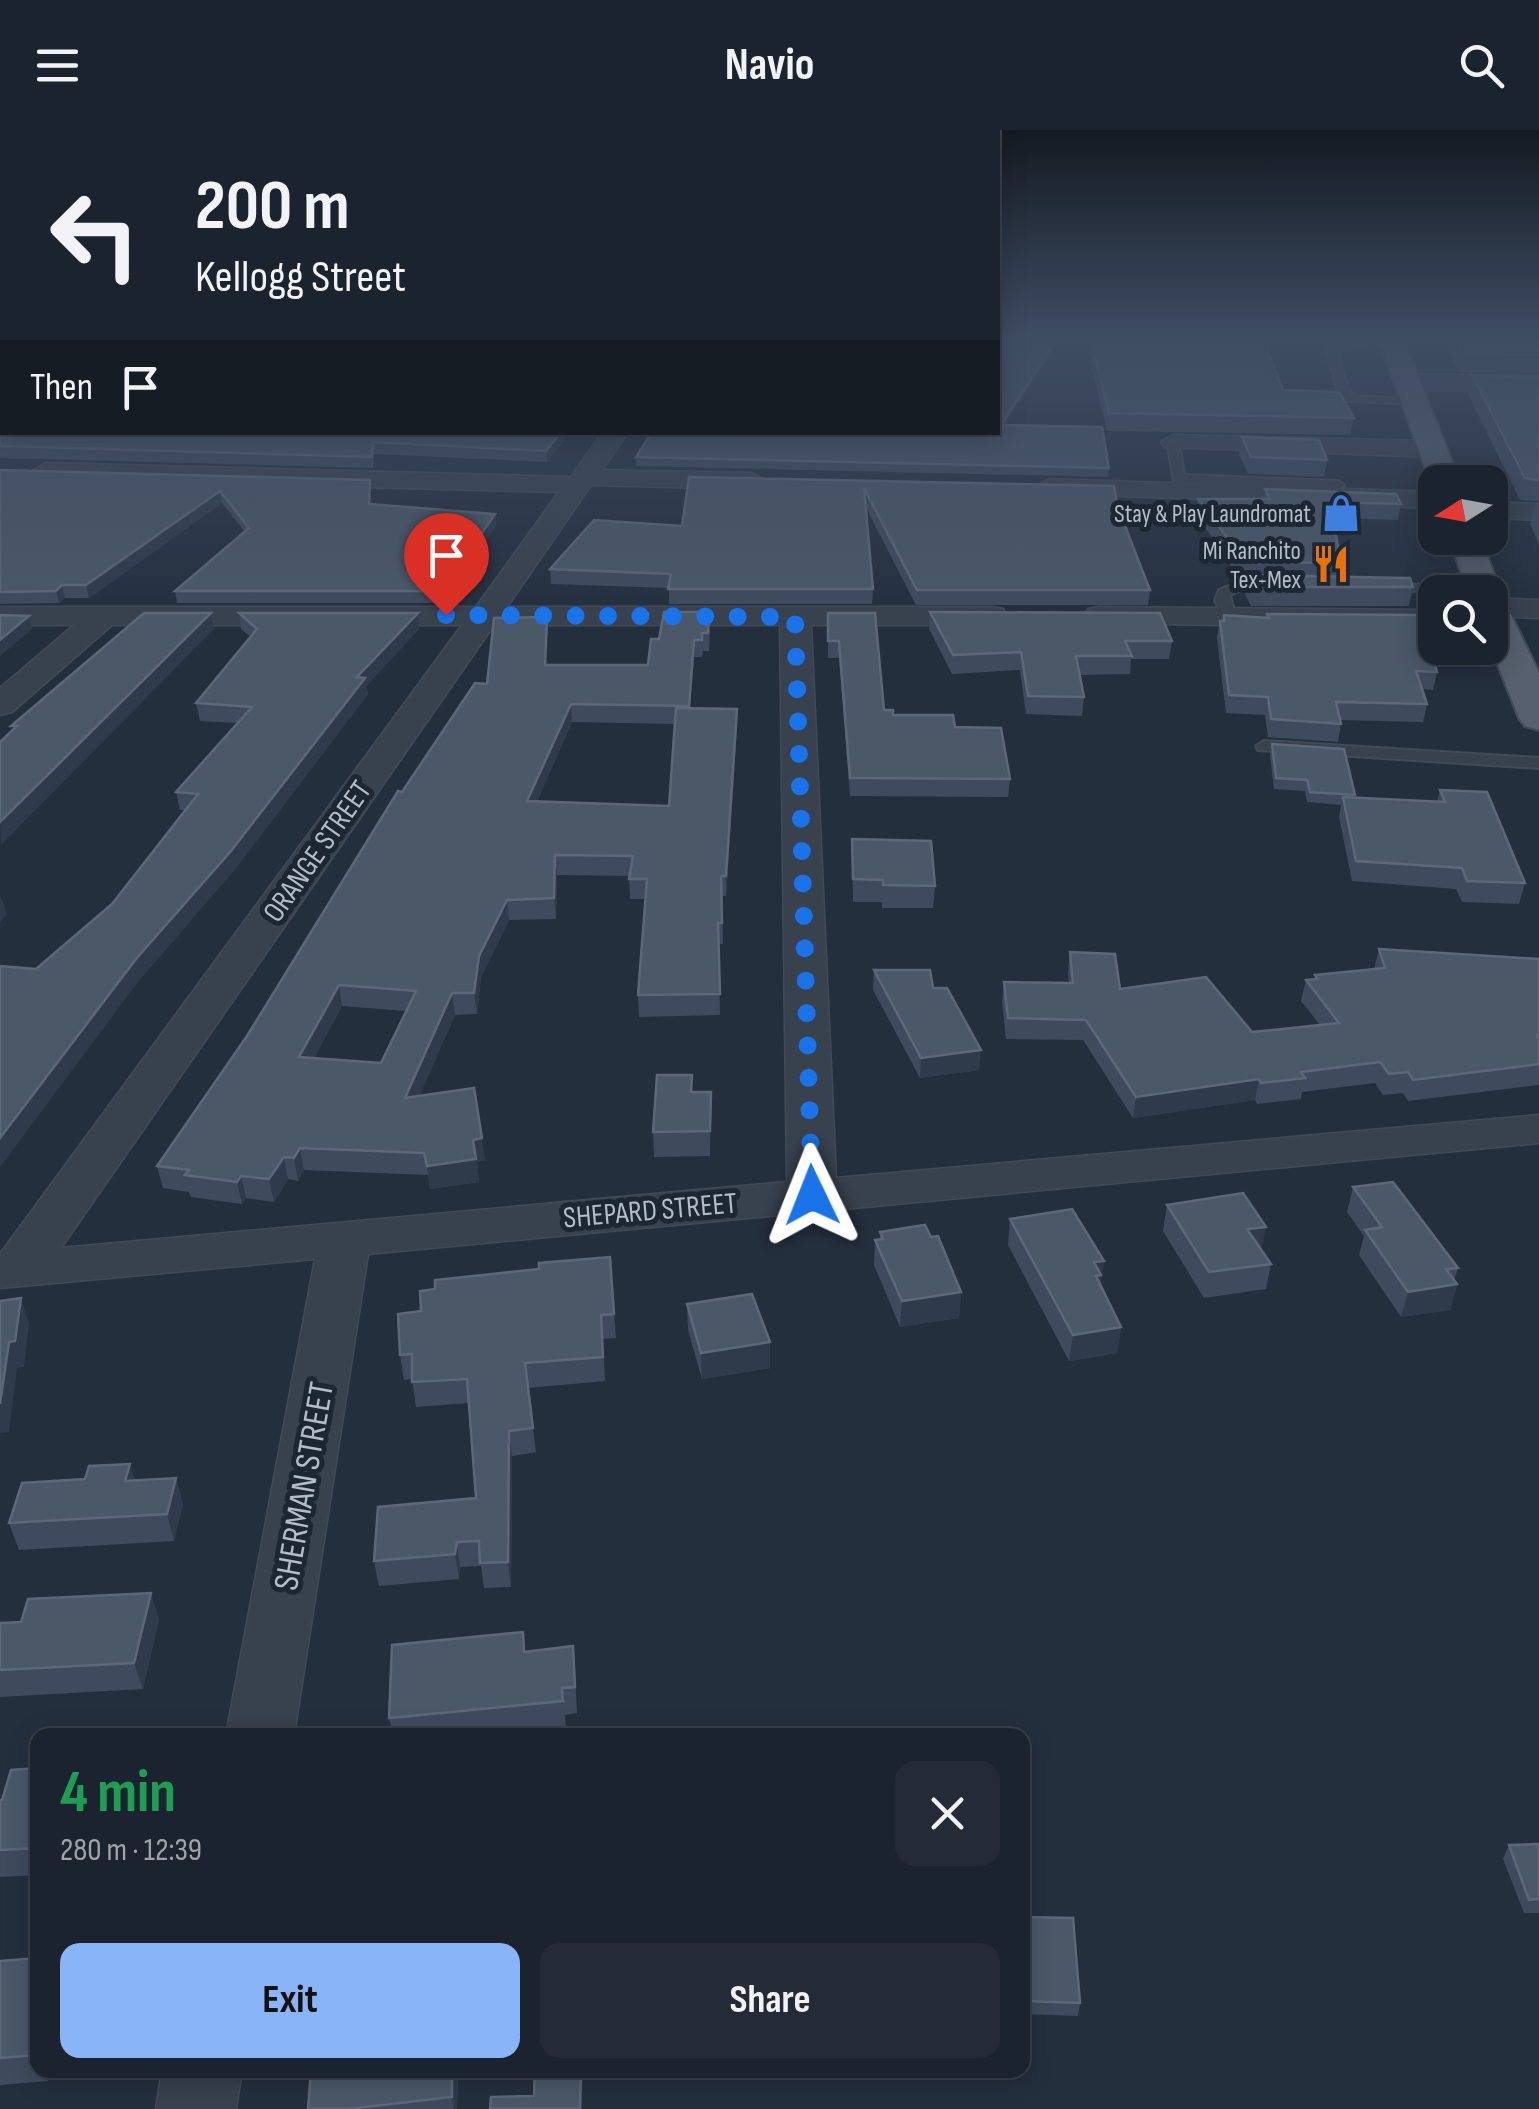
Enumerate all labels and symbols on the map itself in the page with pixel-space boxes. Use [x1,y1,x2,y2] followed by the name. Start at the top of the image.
[1418,465,1508,555] north arrow
[1320,492,1362,534] shop icon: Stay & Play Laundromat
[1114,499,1311,530] place label: Stay & Play Laundromat
[404,513,489,616] pin
[1203,536,1302,596] place label: Mi Ranchito Tex-Mex
[1310,543,1352,585] restaurant icon: Mi Ranchito Tex-Mex
[256,774,380,929] street label: ORANGE STREET
[760,1143,864,1247] position arrow
[562,1185,738,1237] street label: SHEPARD STREET
[265,1379,344,1594] street label: SHERMAN STREET

